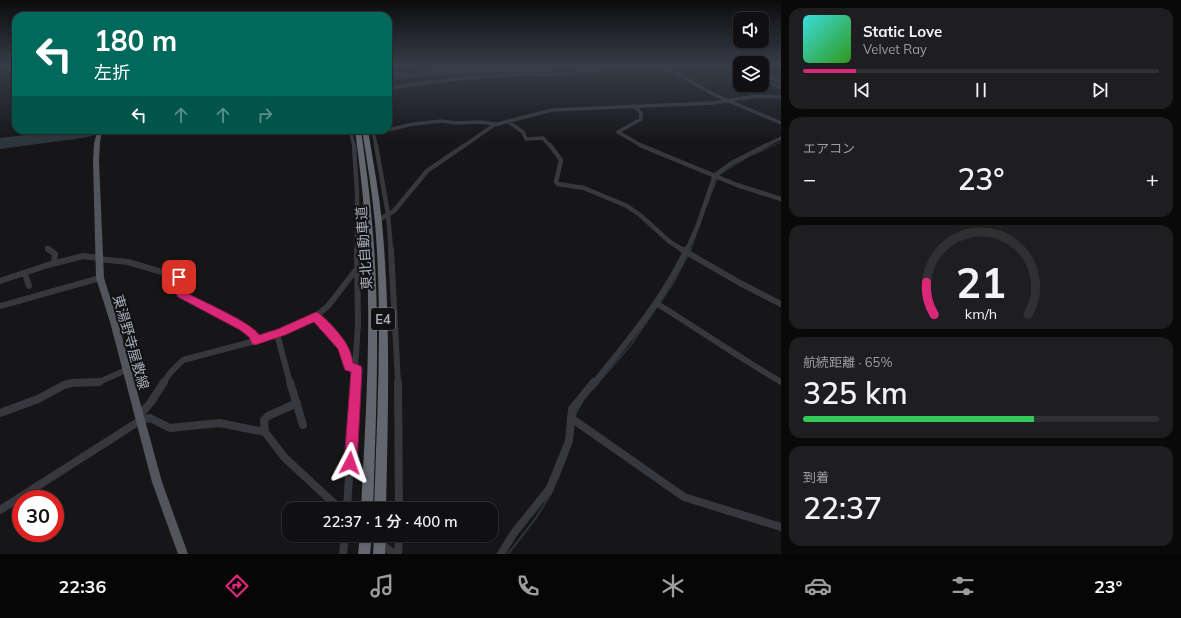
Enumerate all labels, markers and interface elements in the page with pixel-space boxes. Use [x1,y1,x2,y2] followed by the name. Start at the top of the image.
[733,12,769,92] map controls
[733,12,769,48] button: sound
[863,22,942,41] text: Static Love
[94,23,177,58] text: 180 m
[28,28,80,80] icon: left
[863,41,927,57] text: Velvet Ray
[733,56,769,92] button: layers
[94,61,130,84] text: 左折
[851,79,873,101] icon: previous
[970,79,992,101] icon: pause
[1089,79,1111,101] icon: next
[128,104,150,126] icon: left
[170,104,192,126] icon: ahead
[212,104,234,126] icon: ahead
[254,104,276,126] icon: right
[803,140,855,156] text: エアコン
[957,160,1005,198] text: 23°
[803,165,816,193] text: −
[1146,165,1159,193] text: +
[352,205,376,291] street label: 東北自動車道
[956,256,1006,308] text: 21
[162,260,196,294] pin
[168,266,190,288] icon: arrive
[109,292,153,392] street label: 東湯野寺屋敷線
[965,305,997,323] text: km/h
[371,308,395,330] road number: E4
[803,354,893,370] text: 航続距離 · 65%
[803,374,908,412] text: 325 km
[329,442,371,484] position arrow
[803,469,829,485] text: 到着
[803,489,882,527] text: 22:37
[12,490,64,542] speed limit sign: 30
[322,512,458,531] text: 22:37 · 1 分 · 400 m
[223,572,251,600] icon: directions
[368,572,396,600] icon: music
[514,572,542,600] icon: phone
[659,572,687,600] icon: climate
[804,572,832,600] icon: car
[949,572,977,600] icon: filters
[59,575,106,598] text: 22:36
[1094,575,1122,598] text: 23°

